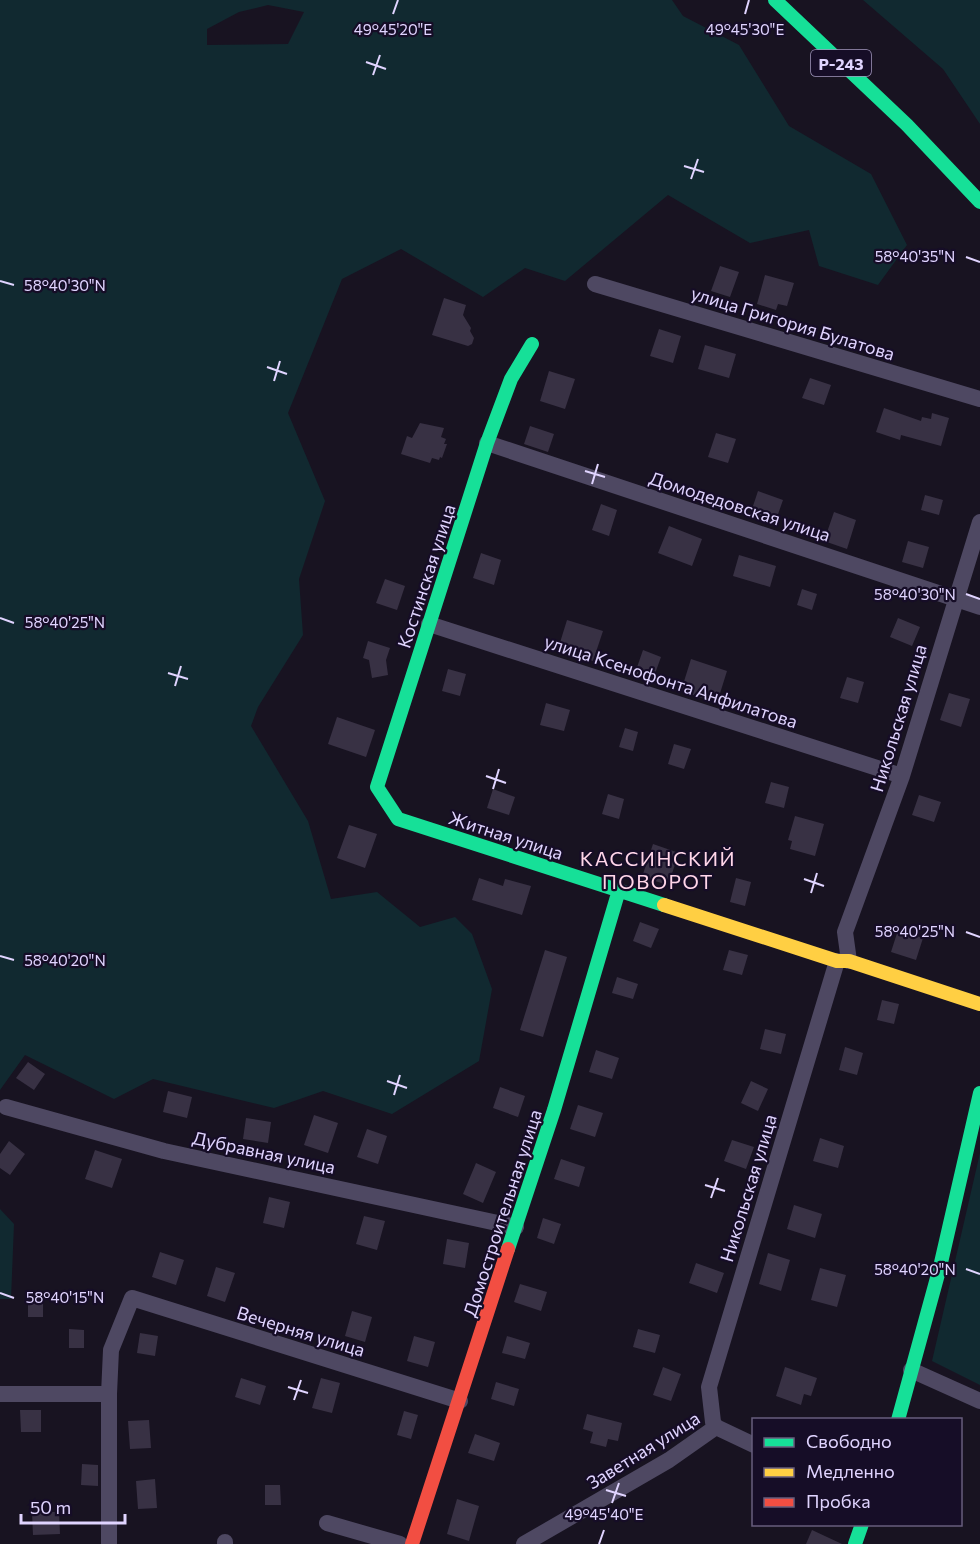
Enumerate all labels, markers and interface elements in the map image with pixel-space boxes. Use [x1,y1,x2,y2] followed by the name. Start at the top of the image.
[354,20,432,38] text: 49°45'20"E
[706,20,784,38] text: 49°45'30"E
[811,50,871,76] road number: Р-243
[875,247,955,265] text: 58°40'35"N
[24,276,106,294] text: 58°40'30"N
[689,282,897,364] street label: улица Григория Булатова
[647,466,833,546] street label: Домодедовская улица
[392,501,460,651] street label: Костинская улица
[874,585,956,603] text: 58°40'30"N
[25,613,105,631] text: 58°40'25"N
[542,630,800,732] street label: улица Ксенофонта Анфилатова
[865,641,931,795] street label: Никольская улица
[446,806,566,864] street label: Житная улица
[580,846,736,893] district label: КАССИНСКИЙ ПОВОРОТ
[875,922,955,940] text: 58°40'25"N
[24,951,106,969] text: 58°40'20"N
[458,1107,546,1319] street label: Домостроительная улица
[715,1111,781,1265] street label: Никольская улица
[191,1126,337,1178] street label: Дубравная улица
[874,1260,956,1278] text: 58°40'20"N
[26,1288,104,1306] text: 58°40'15"N
[234,1301,368,1361] street label: Вечерняя улица
[583,1407,703,1493] street label: Заветная улица
[752,1418,962,1526] legend
[806,1430,892,1452] text: Свободно
[806,1460,895,1482] text: Медленно
[21,1487,124,1525] scale bar
[806,1490,871,1512] text: Пробка
[30,1496,71,1518] text: 50 m
[564,1505,644,1523] text: 49°45'40"E

